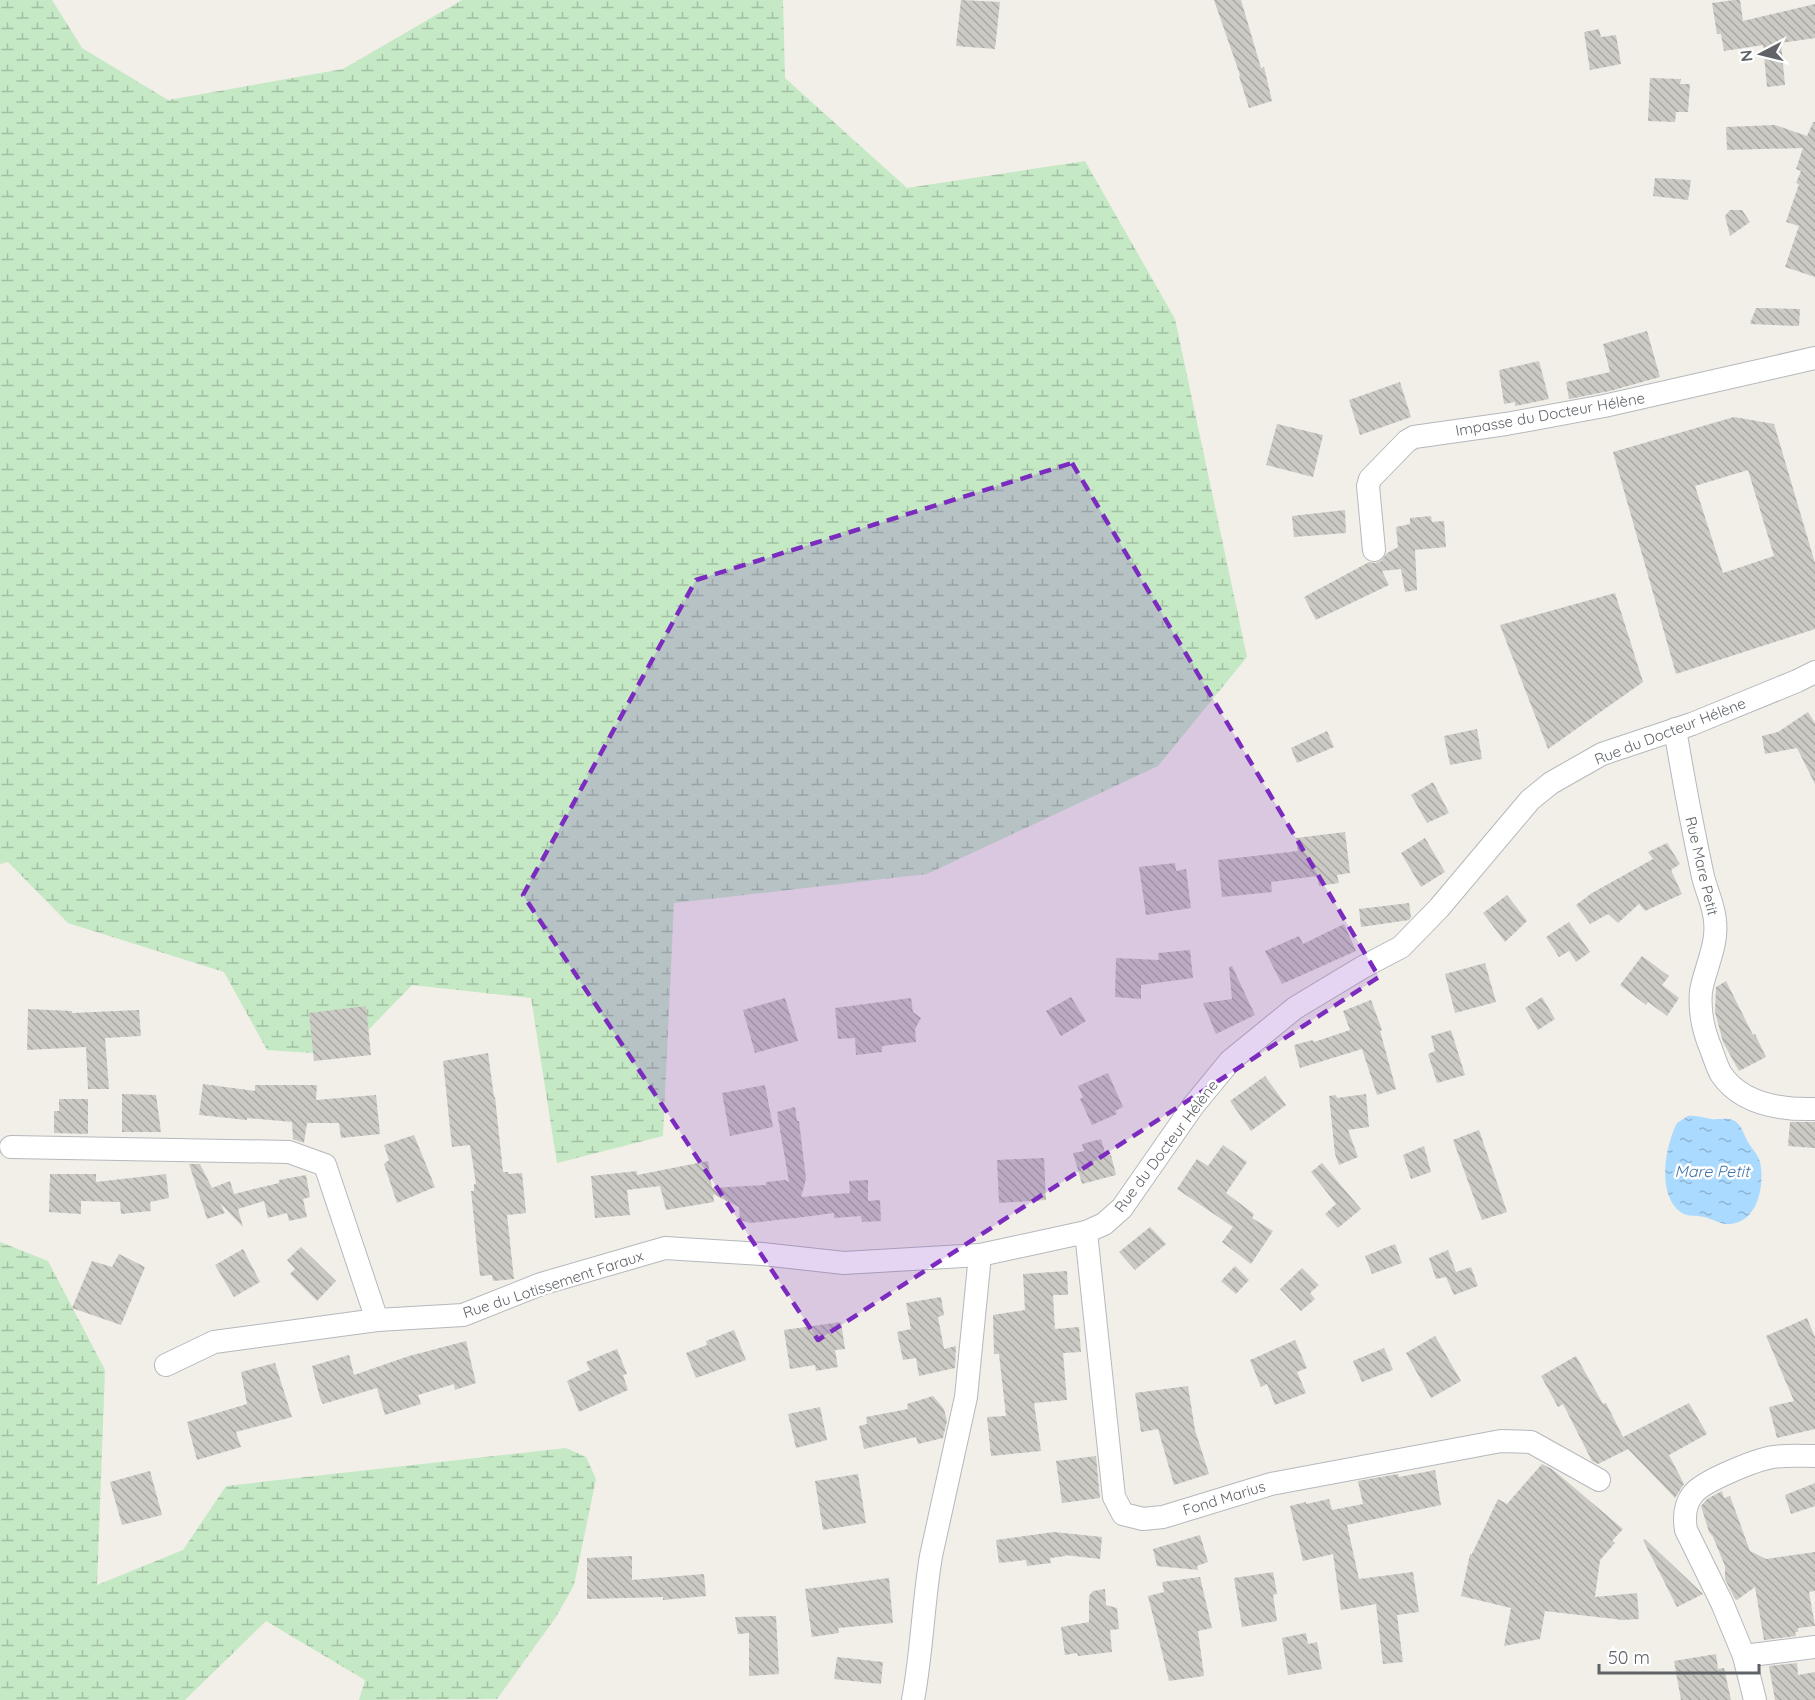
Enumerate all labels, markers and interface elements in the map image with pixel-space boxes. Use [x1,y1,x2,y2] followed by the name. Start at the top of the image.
[1731,24,1791,84] north arrow
[1735,49,1757,63] text: N
[1454,388,1646,440] street label: Impasse du Docteur Hélène
[1592,693,1748,769] street label: Rue du Docteur Hélène
[1681,815,1723,917] street label: Rue Mare Petit
[1110,1076,1222,1216] street label: Rue du Docteur Hélène
[1675,1161,1751,1181] water label: Mare Petit
[460,1246,646,1322] street label: Rue du Lotissement Faraux
[1180,1476,1268,1520] street label: Fond Marius
[1599,1637,1760,1675] scale bar
[1608,1646,1650,1669] text: 50 m

